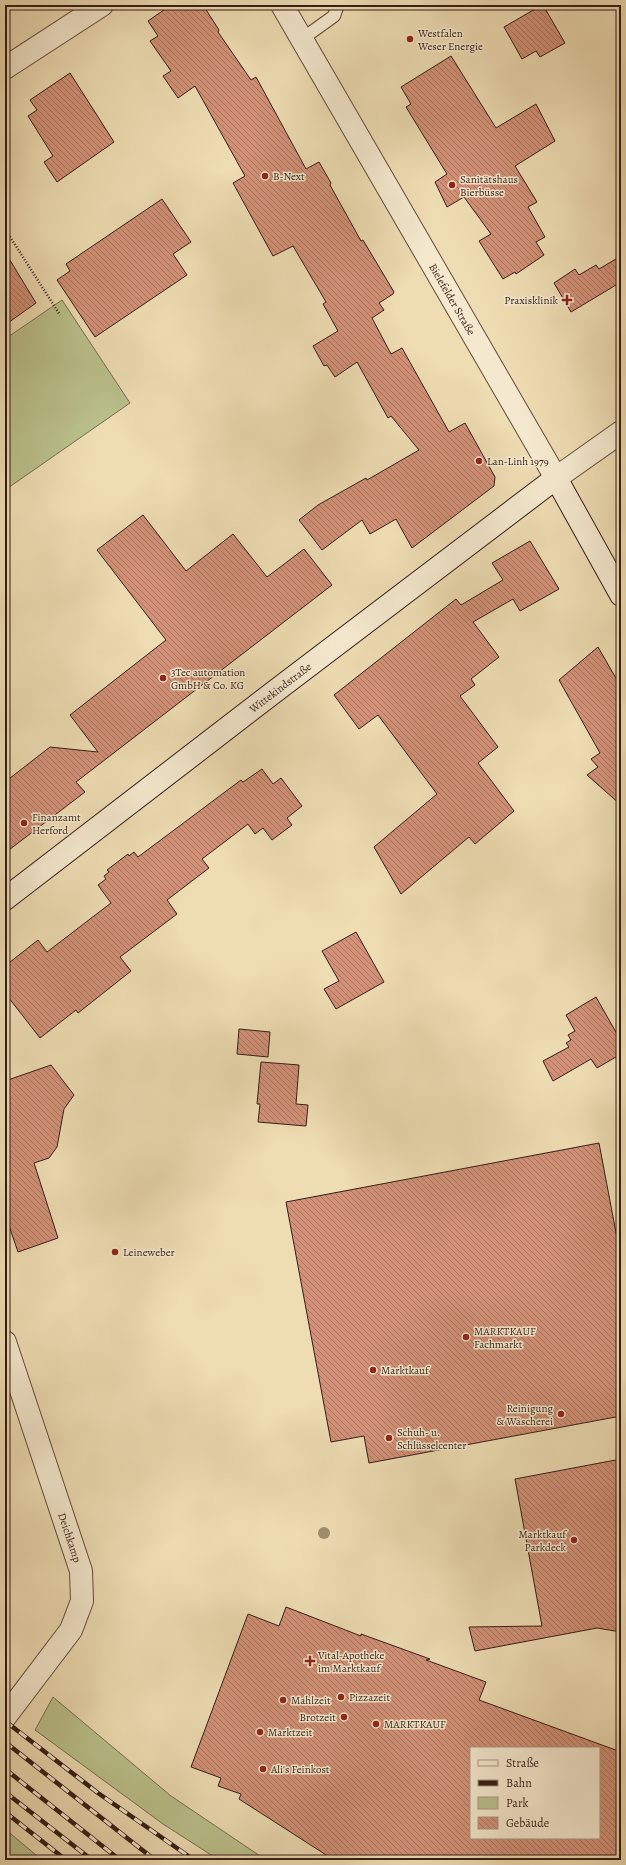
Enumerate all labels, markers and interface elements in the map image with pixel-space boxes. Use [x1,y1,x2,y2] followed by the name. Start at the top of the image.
[417,26,483,54] place label: Westfalen Weser Energie
[405,34,415,44] marker: Westfalen Weser Energie
[273,169,305,184] place label: B-Next
[260,171,270,181] marker: B-Next
[460,172,518,200] place label: Sanitätshaus Bierbüsse
[447,180,457,190] marker: Sanitätshaus Bierbüsse
[426,261,479,338] street label: Bielefelder Straße
[504,293,559,308] place label: Praxisklinik
[561,294,573,306] marker: Praxisklinik
[487,454,549,469] place label: Lan-Linh 1979
[474,456,484,466] marker: Lan-Linh 1979
[245,659,314,717] street label: Wittekindstraße
[171,665,245,693] place label: 3Tec automation GmbH & Co. KG
[158,673,168,683] marker: 3Tec automation GmbH & Co. KG
[32,810,81,838] place label: Finanzamt Herford
[19,818,29,828] marker: Finanzamt Herford
[123,1245,175,1260] place label: Leineweber
[110,1247,120,1257] marker: Leineweber
[474,1324,536,1352] place label: MARKTKAUF Fachmarkt
[461,1332,471,1342] marker: MARKTKAUF Fachmarkt
[381,1363,430,1378] place label: Marktkauf
[368,1365,378,1375] marker: Marktkauf
[497,1401,553,1429] place label: Reinigung & Wäscherei
[556,1409,566,1419] marker: Reinigung & Wäscherei
[397,1425,466,1453] place label: Schuh- u. Schlüsselcenter
[384,1433,394,1443] marker: Schuh- u. Schlüsselcenter
[55,1511,85,1565] street label: Deichkamp
[518,1527,567,1555] place label: Marktkauf Parkdeck
[569,1535,579,1545] marker: Marktkauf Parkdeck
[317,1648,385,1676] place label: Vital-Apotheke im Marktkauf
[305,1656,315,1666] marker: Vital-Apotheke im Marktkauf
[349,1690,390,1705] place label: Pizzazeit
[336,1692,346,1702] marker: Pizzazeit
[291,1693,331,1708] place label: Mahlzeit
[278,1695,288,1705] marker: Mahlzeit
[300,1710,336,1725] place label: Brotzeit
[339,1712,349,1722] marker: Brotzeit
[384,1717,446,1732] place label: MARKTKAUF
[371,1719,381,1729] marker: MARKTKAUF
[268,1725,313,1740] place label: Marktzeit
[255,1727,265,1737] marker: Marktzeit
[470,1747,600,1839] legend
[506,1755,539,1771] text: Straße
[270,1762,330,1777] place label: Ali's Feinkost
[258,1764,268,1774] marker: Ali's Feinkost
[506,1775,532,1791] text: Bahn
[506,1795,529,1811] text: Park
[506,1815,549,1831] text: Gebäude

